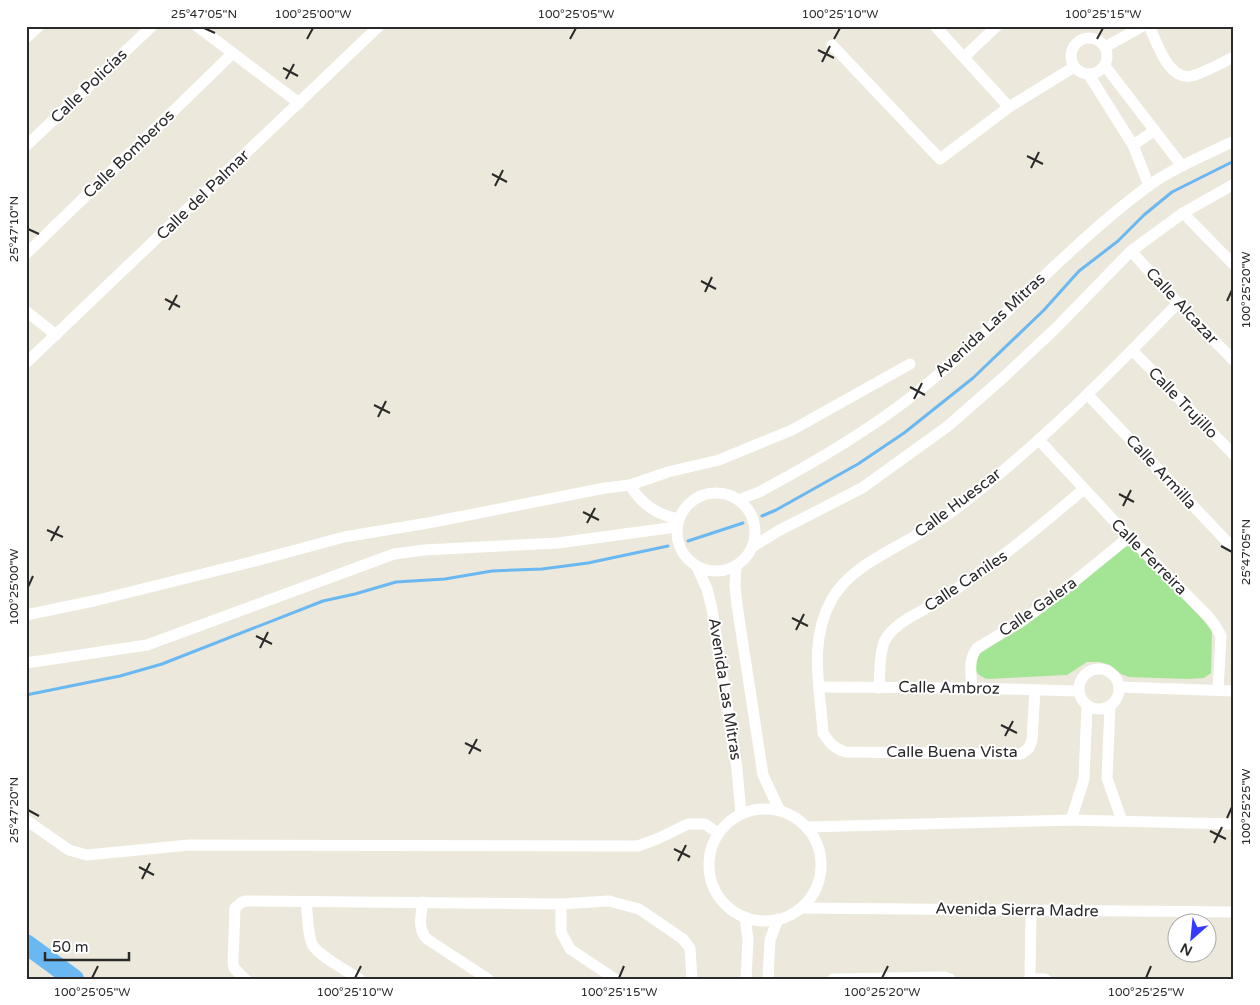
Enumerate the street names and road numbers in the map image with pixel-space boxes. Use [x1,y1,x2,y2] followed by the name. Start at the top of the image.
[47,45,131,127] street label: Calle Policías
[79,105,179,203] street label: Calle Bomberos
[152,145,254,244] street label: Calle del Palmar
[1141,263,1223,349] street label: Calle Alcazar
[931,269,1049,381] street label: Avenida Las Mitras
[1144,363,1222,443] street label: Calle Trujillo
[1121,430,1201,514] street label: Calle Armilla
[911,463,1006,542] street label: Calle Huescar
[1107,515,1191,599] street label: Calle Ferreira
[921,546,1011,616] street label: Calle Caniles
[995,573,1081,641] street label: Calle Galera
[704,616,746,762] street label: Avenida Las Mitras
[898,677,1000,699] street label: Calle Ambroz
[886,742,1018,762] street label: Calle Buena Vista
[935,899,1099,921] street label: Avenida Sierra Madre

